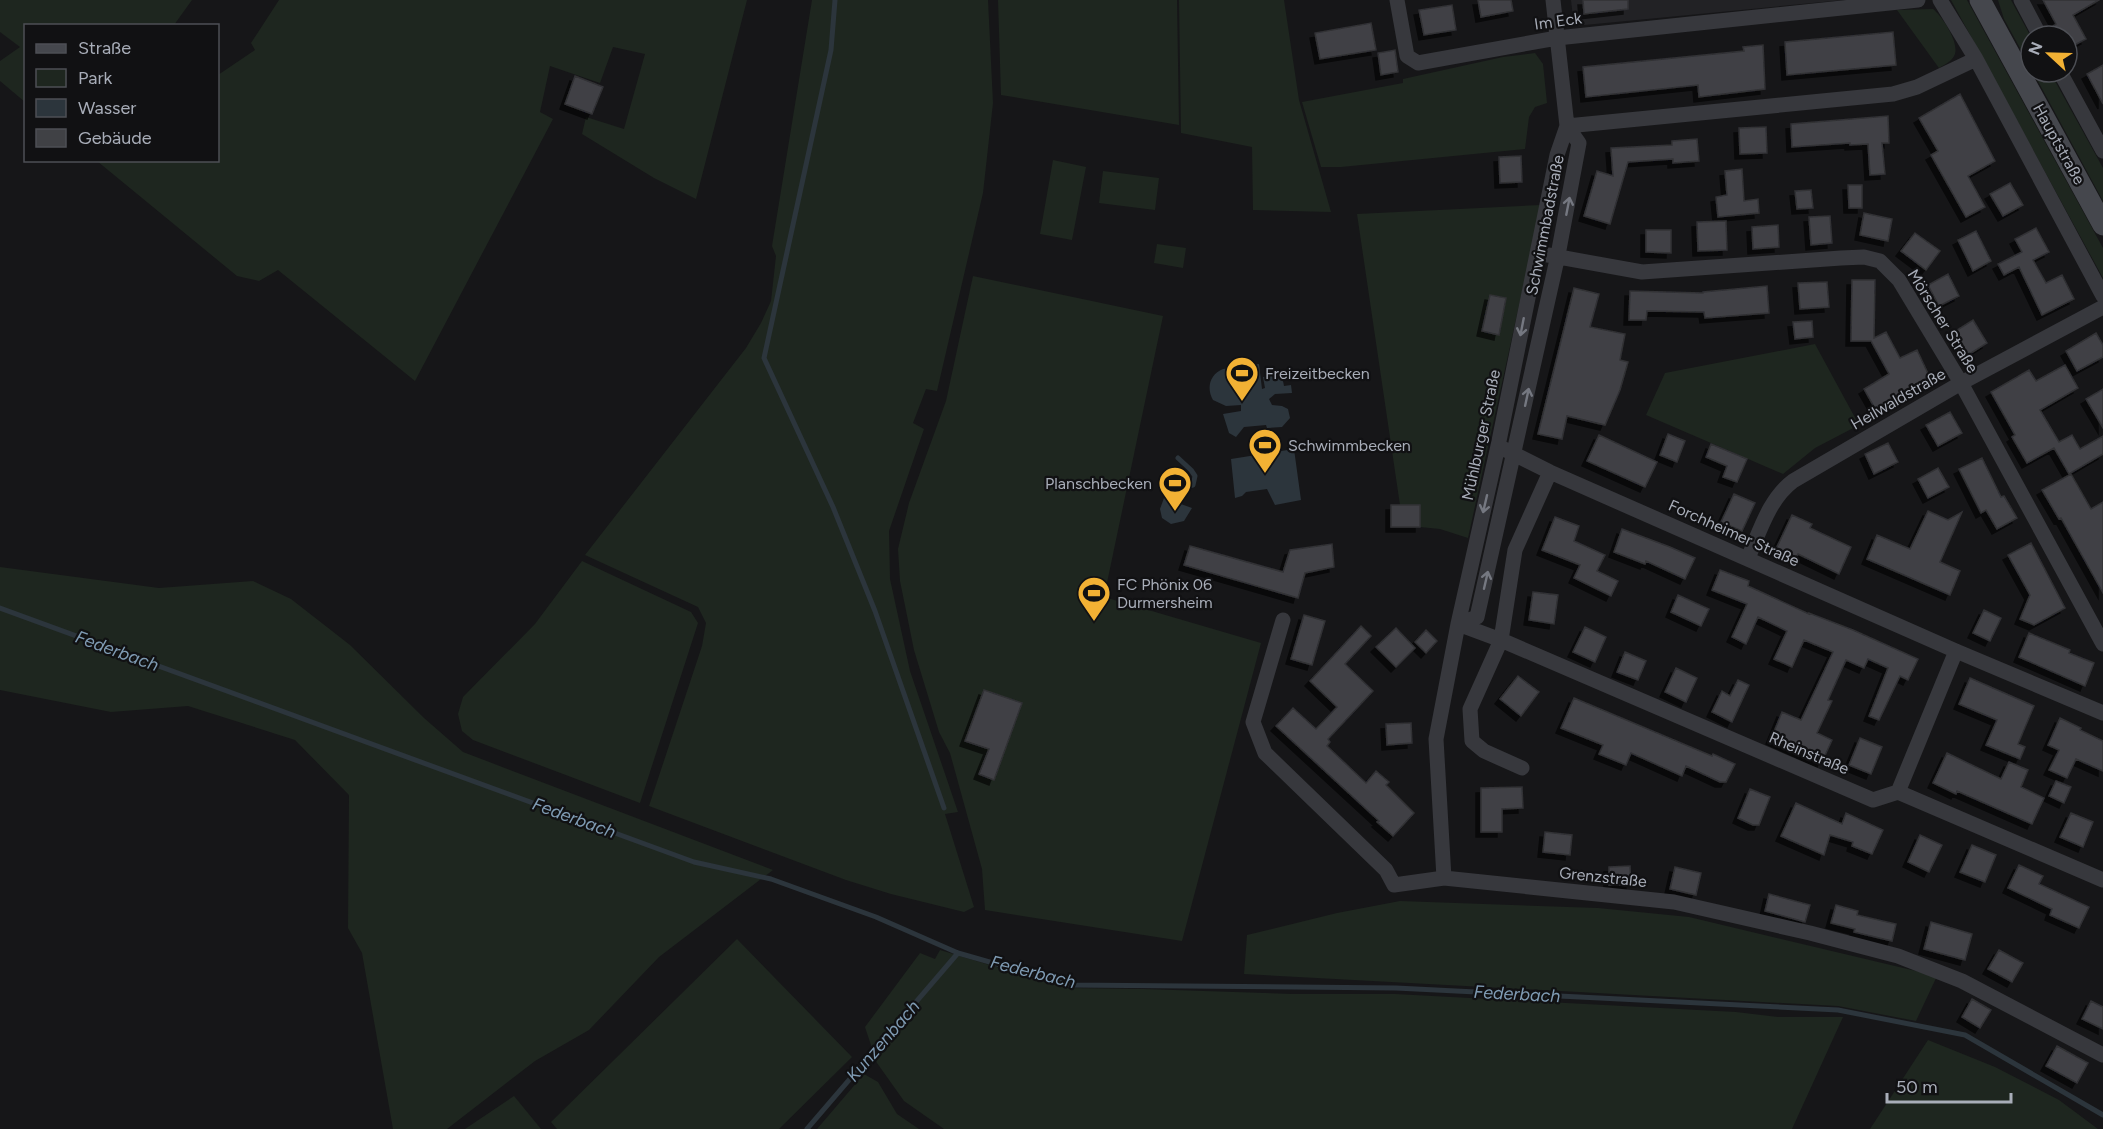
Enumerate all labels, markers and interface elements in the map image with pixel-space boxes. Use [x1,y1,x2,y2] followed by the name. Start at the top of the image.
[1533,8,1583,34] street label: Im Eck
[24,24,219,162] legend
[2019,24,2079,84] north arrow
[78,37,131,59] text: Straße
[2024,39,2047,58] text: N
[78,67,113,89] text: Park
[78,97,136,119] text: Wasser
[2029,100,2089,188] street label: Hauptstraße
[78,127,152,149] text: Gebäude
[1522,153,1568,297] street label: Schwimmbadstraße
[1563,197,1574,216] one-way arrow
[1904,266,1983,377] street label: Mörscher Straße
[1516,316,1527,336] one-way arrow
[1224,355,1260,402] sports icon: Freizeitbecken
[1265,364,1370,383] place label: Freizeitbecken
[1847,364,1949,434] street label: Heilwaldstraße
[1458,368,1504,502] street label: Mühlburger Straße
[1522,387,1533,407] one-way arrow
[1247,427,1283,474] sports icon: Schwimmbecken
[1288,436,1411,455] place label: Schwimmbecken
[1157,465,1193,512] sports icon: Planschbecken
[1045,474,1152,493] place label: Planschbecken
[1479,494,1491,513] one-way arrow
[1666,496,1803,570] street label: Forchheimer Straße
[1480,570,1492,589] one-way arrow
[1076,575,1112,622] sports icon: FC Phönix 06 Durmersheim
[1117,575,1213,612] place label: FC Phönix 06 Durmersheim
[72,626,162,676] water label: Federbach
[1766,728,1852,778] street label: Rheinstraße
[529,793,619,843] water label: Federbach
[1558,863,1648,891] street label: Grenzstraße
[988,951,1078,993] water label: Federbach
[1473,981,1561,1007] water label: Federbach
[842,996,924,1086] water label: Kunzenbach
[1887,1066,2012,1104] scale bar
[1896,1076,1938,1098] text: 50 m

